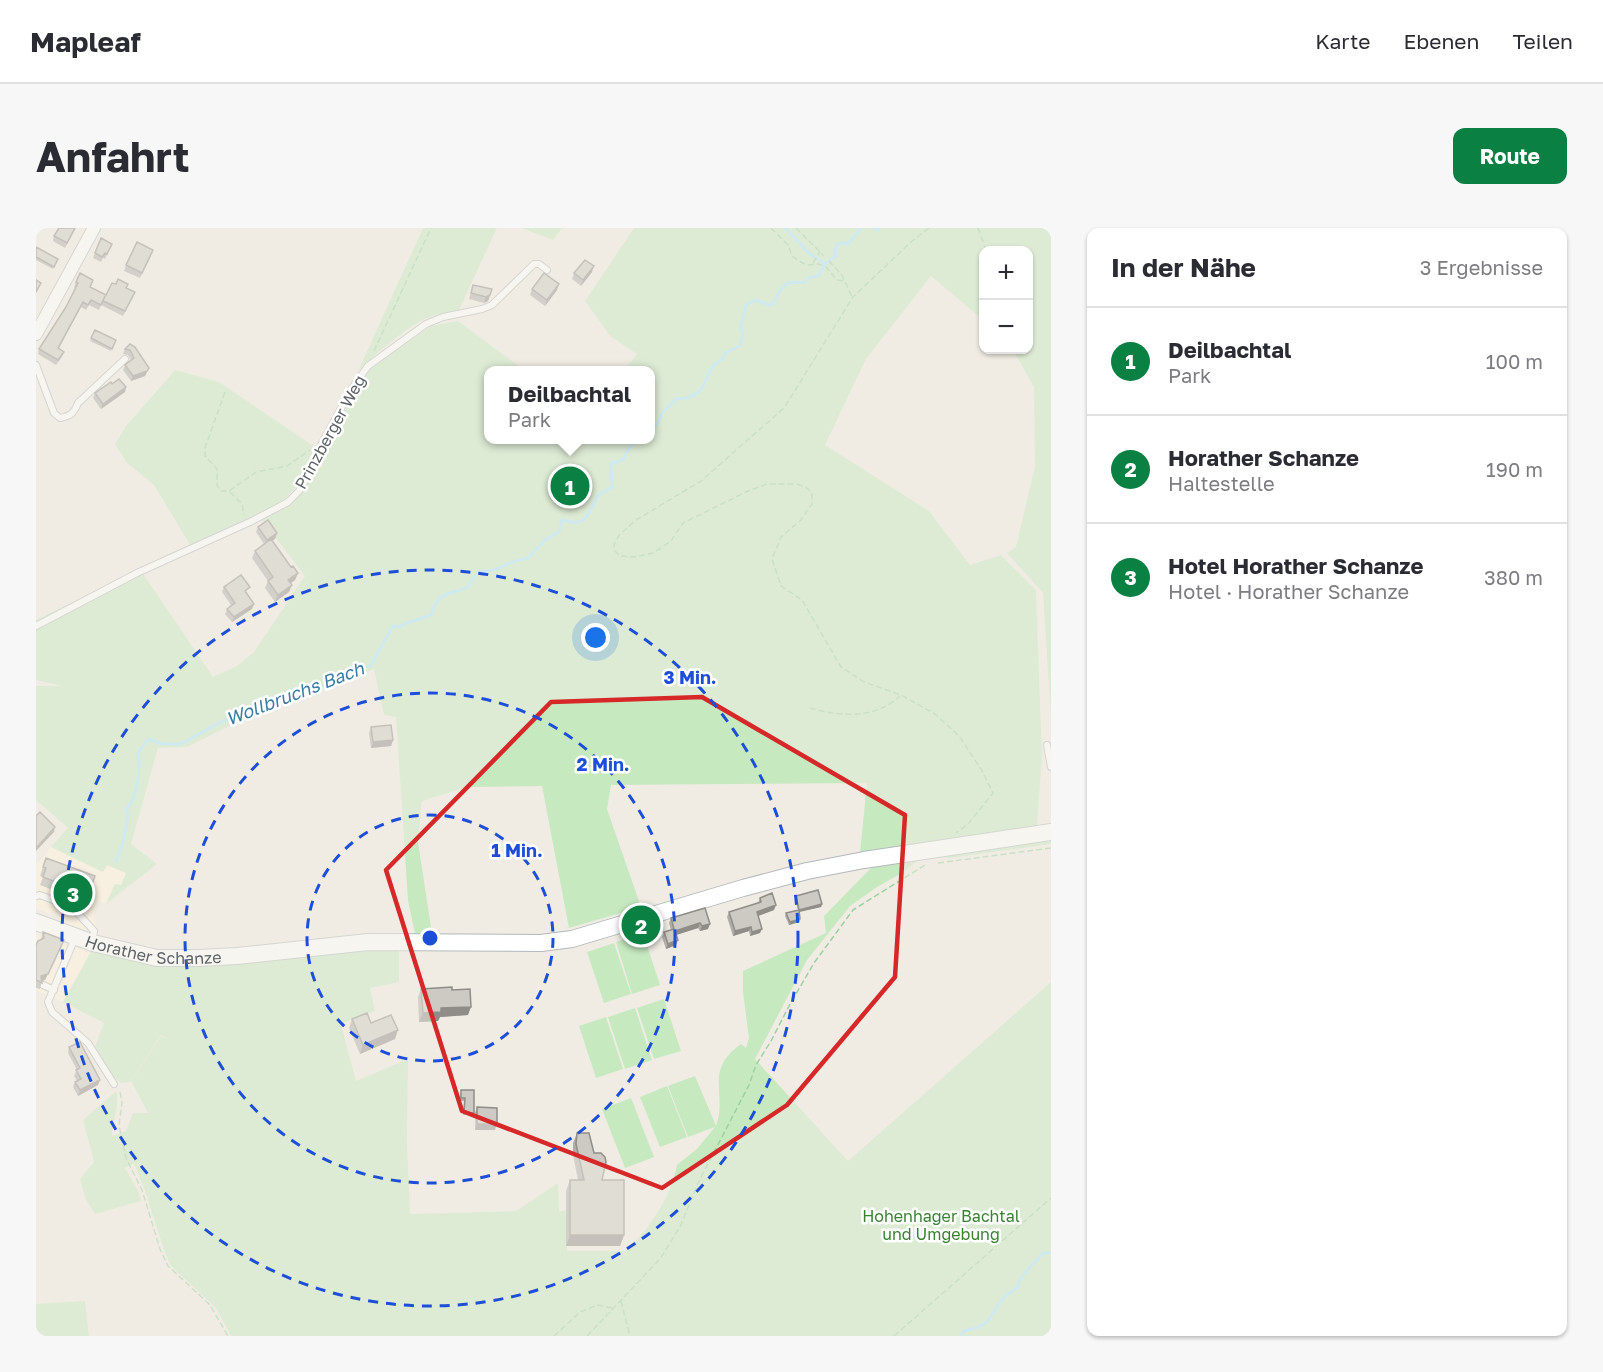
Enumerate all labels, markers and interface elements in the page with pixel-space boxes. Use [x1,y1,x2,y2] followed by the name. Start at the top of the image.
[30,25,141,58] text: Mapleaf
[1315,28,1371,54] text: Karte
[1404,28,1479,54] text: Ebenen
[1512,28,1573,54] text: Teilen
[1453,128,1567,184] button: Route
[36,131,190,181] text: Anfahrt
[979,246,1033,354] map controls
[979,246,1033,300] button: +
[1111,252,1256,283] text: In der Nähe
[1420,255,1543,279] text: 3 Ergebnisse
[979,300,1033,354] button: −
[1168,336,1291,363] text: Deilbachtal
[1125,349,1136,373] text: 1
[1486,349,1543,373] text: 100 m
[1168,363,1211,387] text: Park
[484,366,655,444] popup
[290,371,370,493] street label: Prinzberger Weg
[508,380,631,407] text: Deilbachtal
[508,407,551,431] text: Park
[1168,444,1359,471] text: Horather Schanze
[1124,457,1137,481] text: 2
[1486,457,1543,481] text: 190 m
[550,464,590,508] pin: 1
[1168,471,1275,495] text: Haltestelle
[1168,552,1423,579] text: Hotel Horather Schanze
[1124,565,1137,589] text: 3
[1484,565,1543,589] text: 380 m
[1168,579,1409,603] text: Hotel · Horather Schanze
[581,623,610,652] your location
[223,656,368,729] water label: Wollbruchs Bach
[663,666,717,688] text: 3 Min.
[576,753,630,775] text: 2 Min.
[491,839,543,861] text: 1 Min.
[54,870,93,916] pin: 3
[622,902,660,948] pin: 2
[420,928,440,948] centre of rings
[82,931,222,968] street label: Horather Schanze
[862,1206,1020,1244] park label: Hohenhager Bachtal und Umgebung

